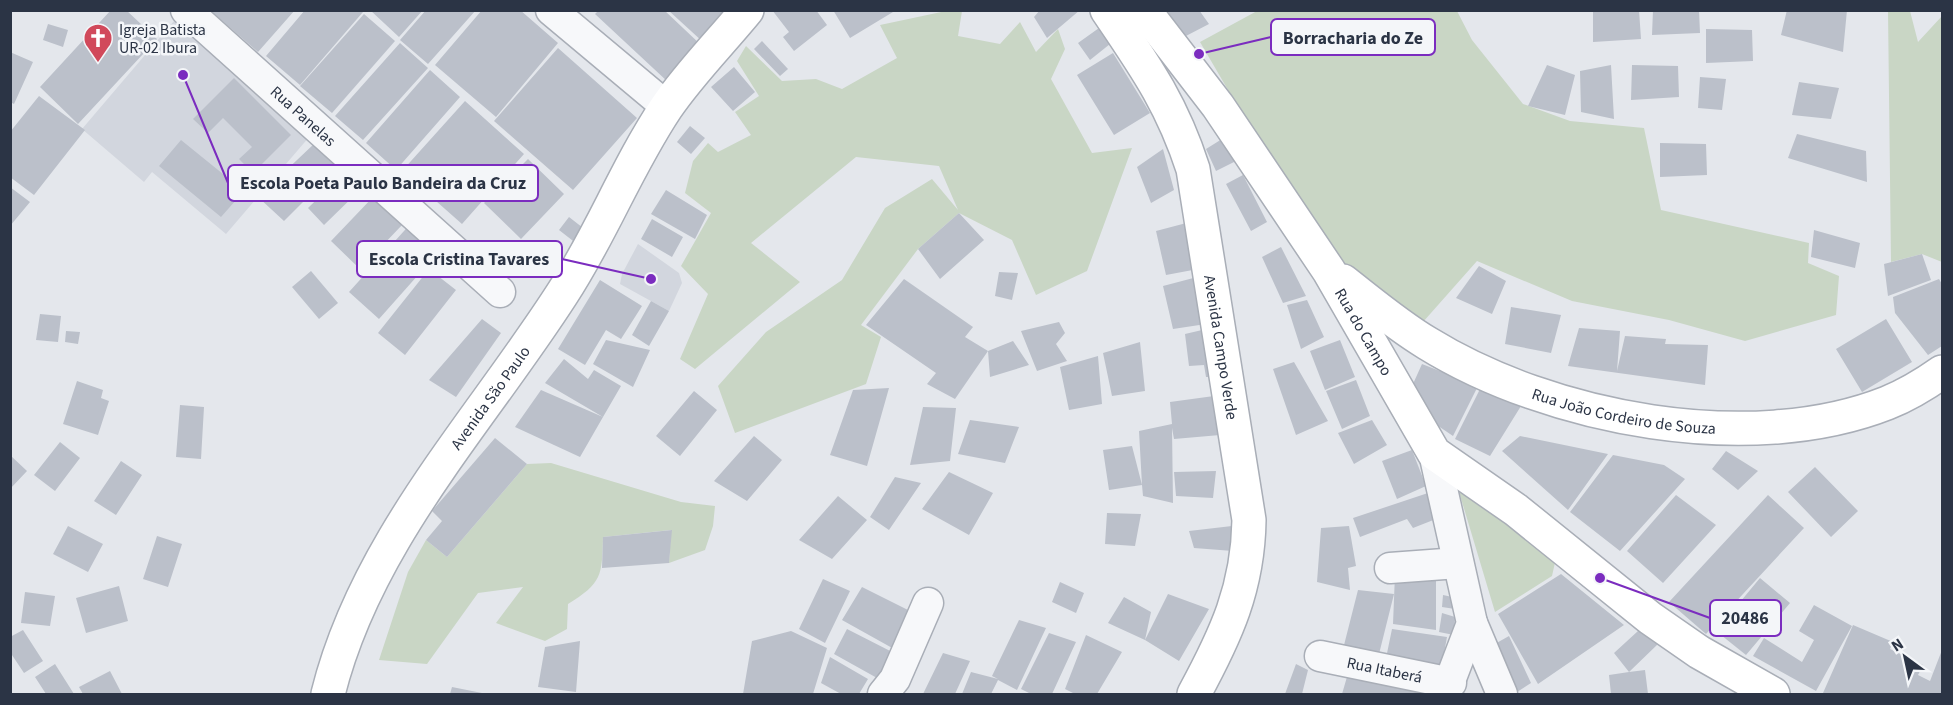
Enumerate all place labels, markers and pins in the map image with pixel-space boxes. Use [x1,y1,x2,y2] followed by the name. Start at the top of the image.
[119,19,206,59] place label: Igreja Batista UR-02 Ibura
[1271,19,1435,55] callout: Borracharia do Ze
[82,22,114,64] church icon: Igreja Batista UR-02 Ibura
[228,165,538,201] callout: Escola Poeta Paulo Bandeira da Cruz
[357,241,562,277] callout: Escola Cristina Tavares
[1710,600,1781,636] callout: 20486

